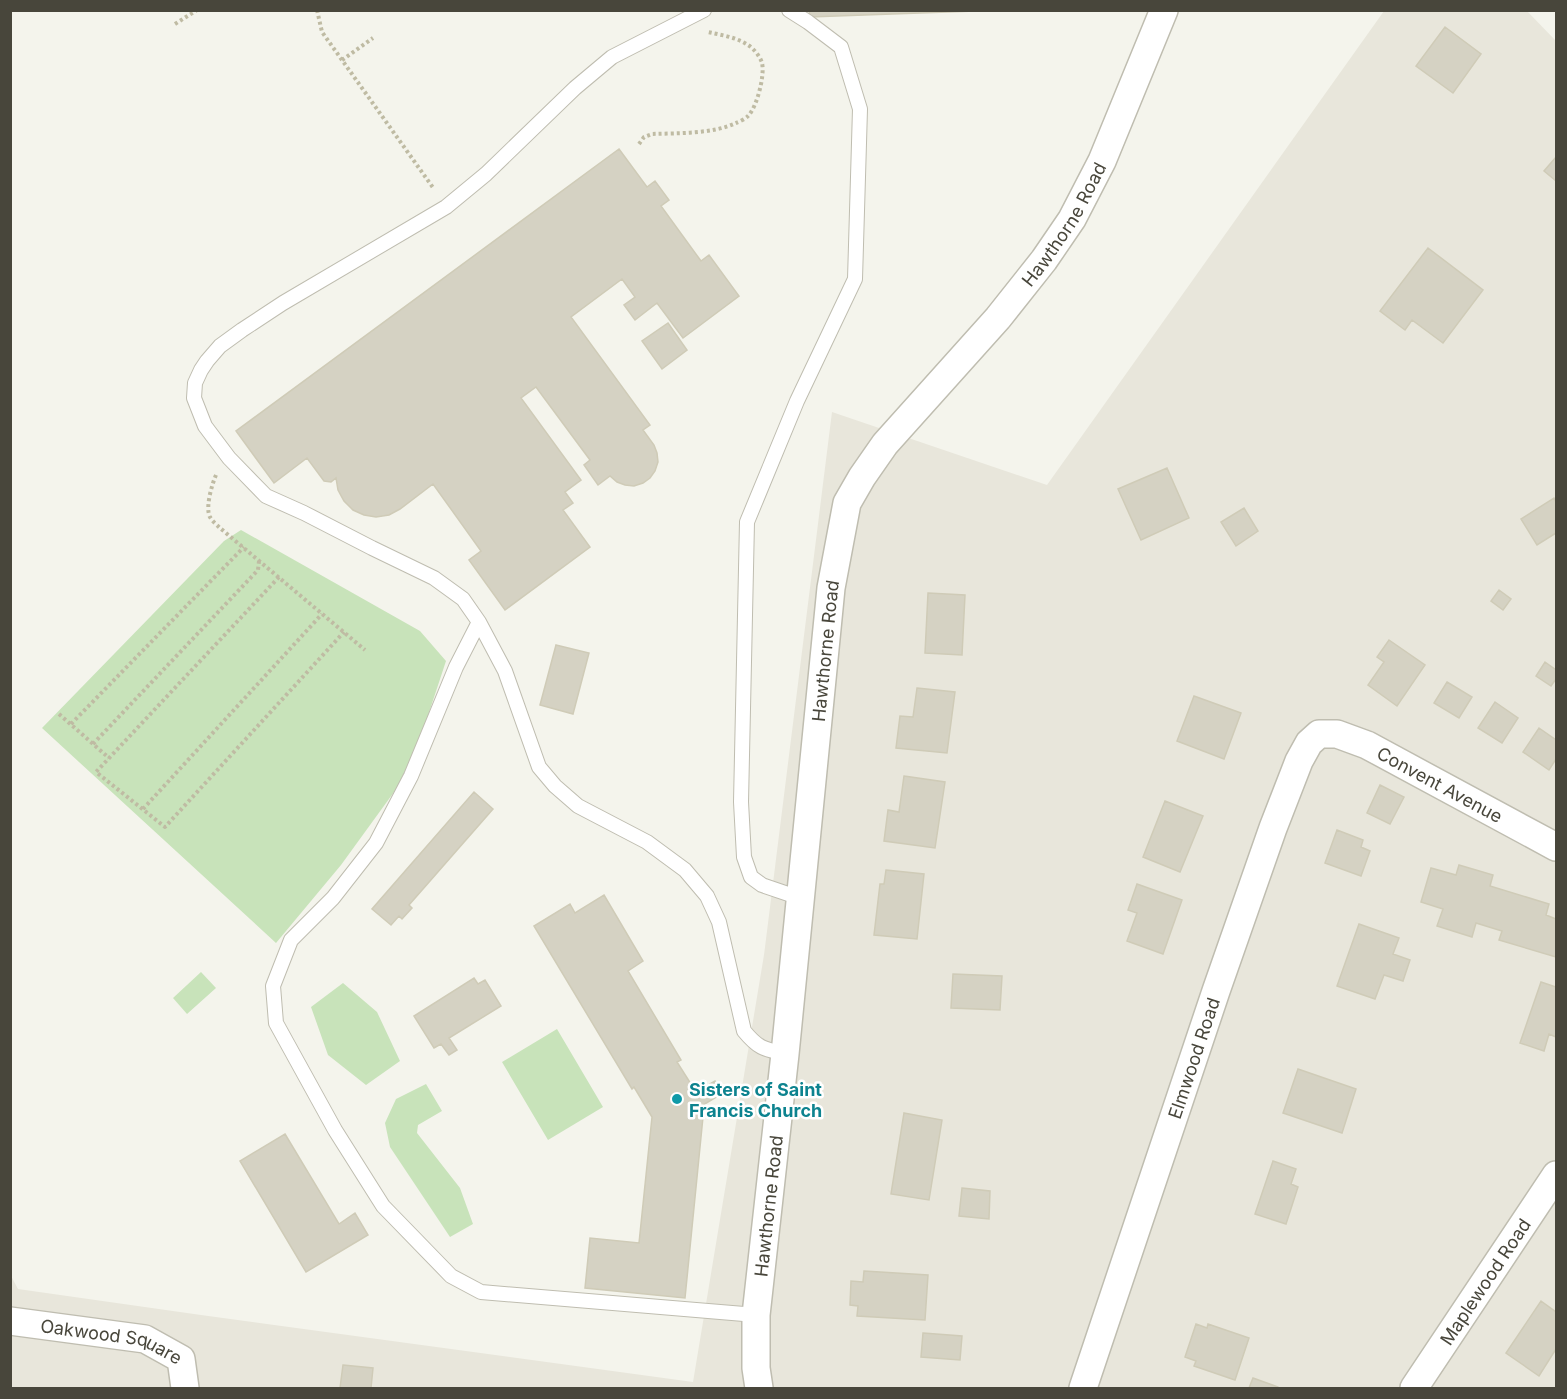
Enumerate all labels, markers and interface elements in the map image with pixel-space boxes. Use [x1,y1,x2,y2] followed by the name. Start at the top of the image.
[1017,159,1110,290] street label: Hawthorne Road
[807,578,843,723] street label: Hawthorne Road
[1373,742,1506,827] street label: Convent Avenue
[1163,995,1224,1121] street label: Elmwood Road
[689,1079,822,1121] place label: Sisters of Saint Francis Church
[670,1092,684,1106] marker: Sisters of Saint Francis Church
[750,1134,786,1278] street label: Hawthorne Road
[1435,1214,1535,1349] street label: Maplewood Road
[39,1315,186,1368] street label: Oakwood Square

